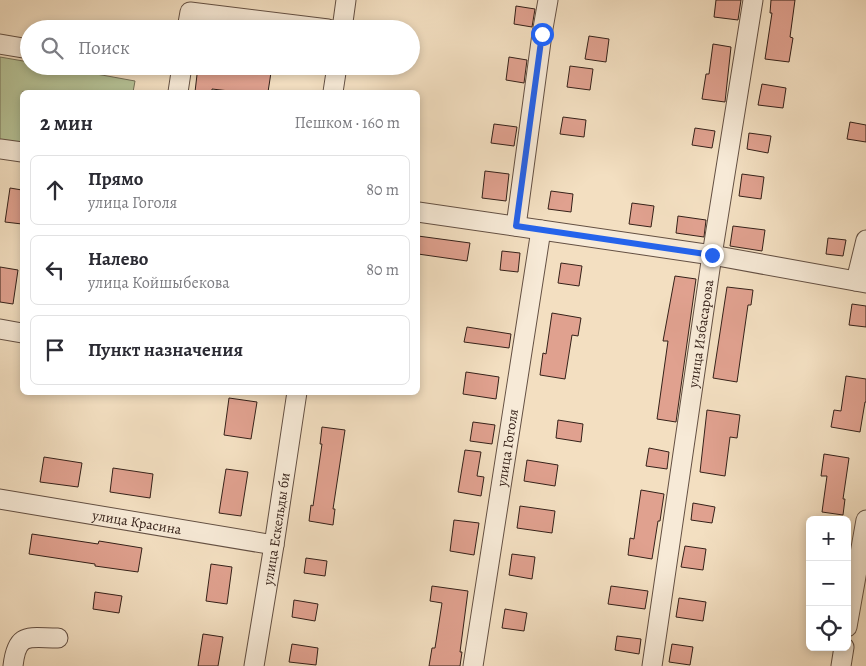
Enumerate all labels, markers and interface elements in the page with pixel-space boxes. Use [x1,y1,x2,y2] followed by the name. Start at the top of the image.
[20,20,420,75] search box
[531,23,554,46] route start
[38,34,66,62] icon: search
[78,35,130,61] text: Поиск
[40,109,93,137] text: 2 мин
[294,112,400,134] text: Пешком · 160 m
[88,166,143,192] text: Прямо
[41,176,69,204] icon: ahead
[366,179,399,201] text: 80 m
[88,192,177,214] text: улица Гоголя
[701,244,724,267] route end
[88,246,148,272] text: Налево
[41,256,69,284] icon: left
[366,259,399,281] text: 80 m
[88,272,230,294] text: улица Койшыбекова
[683,278,718,390] street label: улица Избасарова
[41,336,69,364] icon: arrive
[88,337,243,363] text: Пункт назначения
[491,407,523,489] street label: улица Гоголя
[258,471,294,587] street label: улица Ескельды би
[90,505,184,539] street label: улица Красина
[806,516,851,651] map controls
[806,516,851,561] button: +
[806,561,851,606] button: −
[806,606,851,651] button: locate

